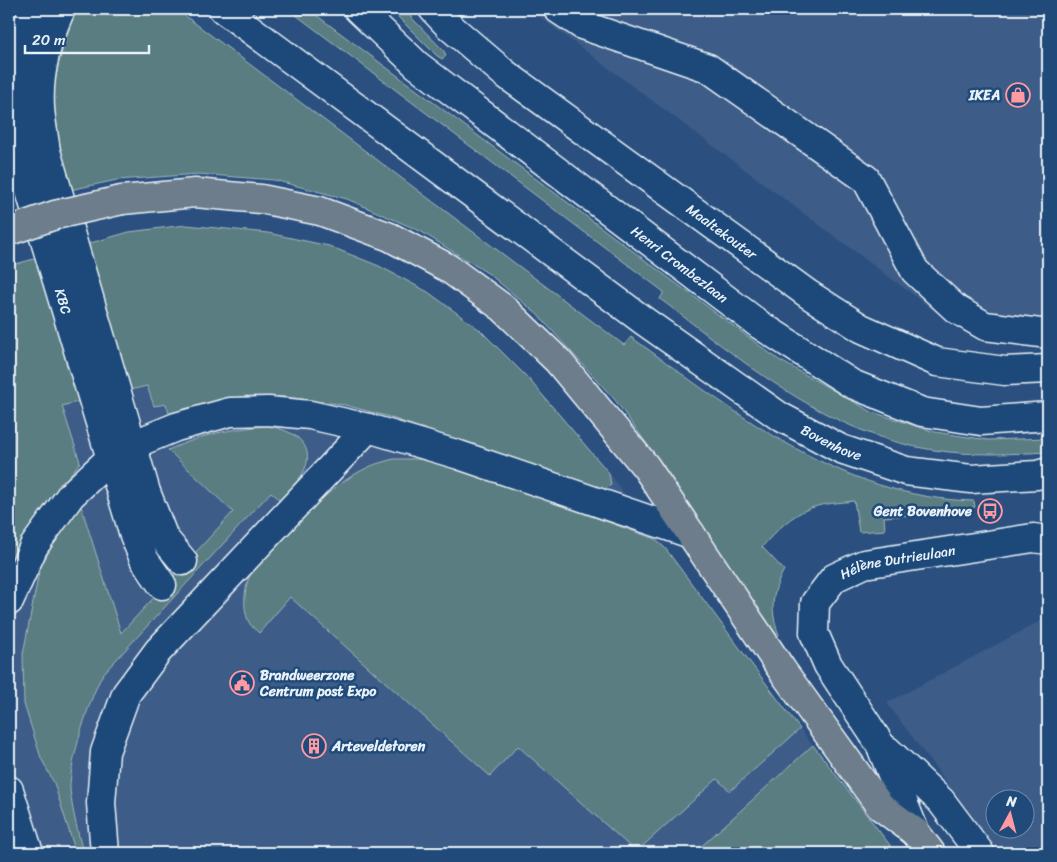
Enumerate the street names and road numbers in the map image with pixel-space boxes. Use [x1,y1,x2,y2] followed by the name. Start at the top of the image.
[681,197,764,267] street label: Maaltekouter
[626,219,734,310] street label: Henri Crombezlaan
[48,285,79,318] street label: KBC
[796,417,865,468] street label: Bovenhove
[835,538,958,586] street label: Hélène Dutrieulaan

